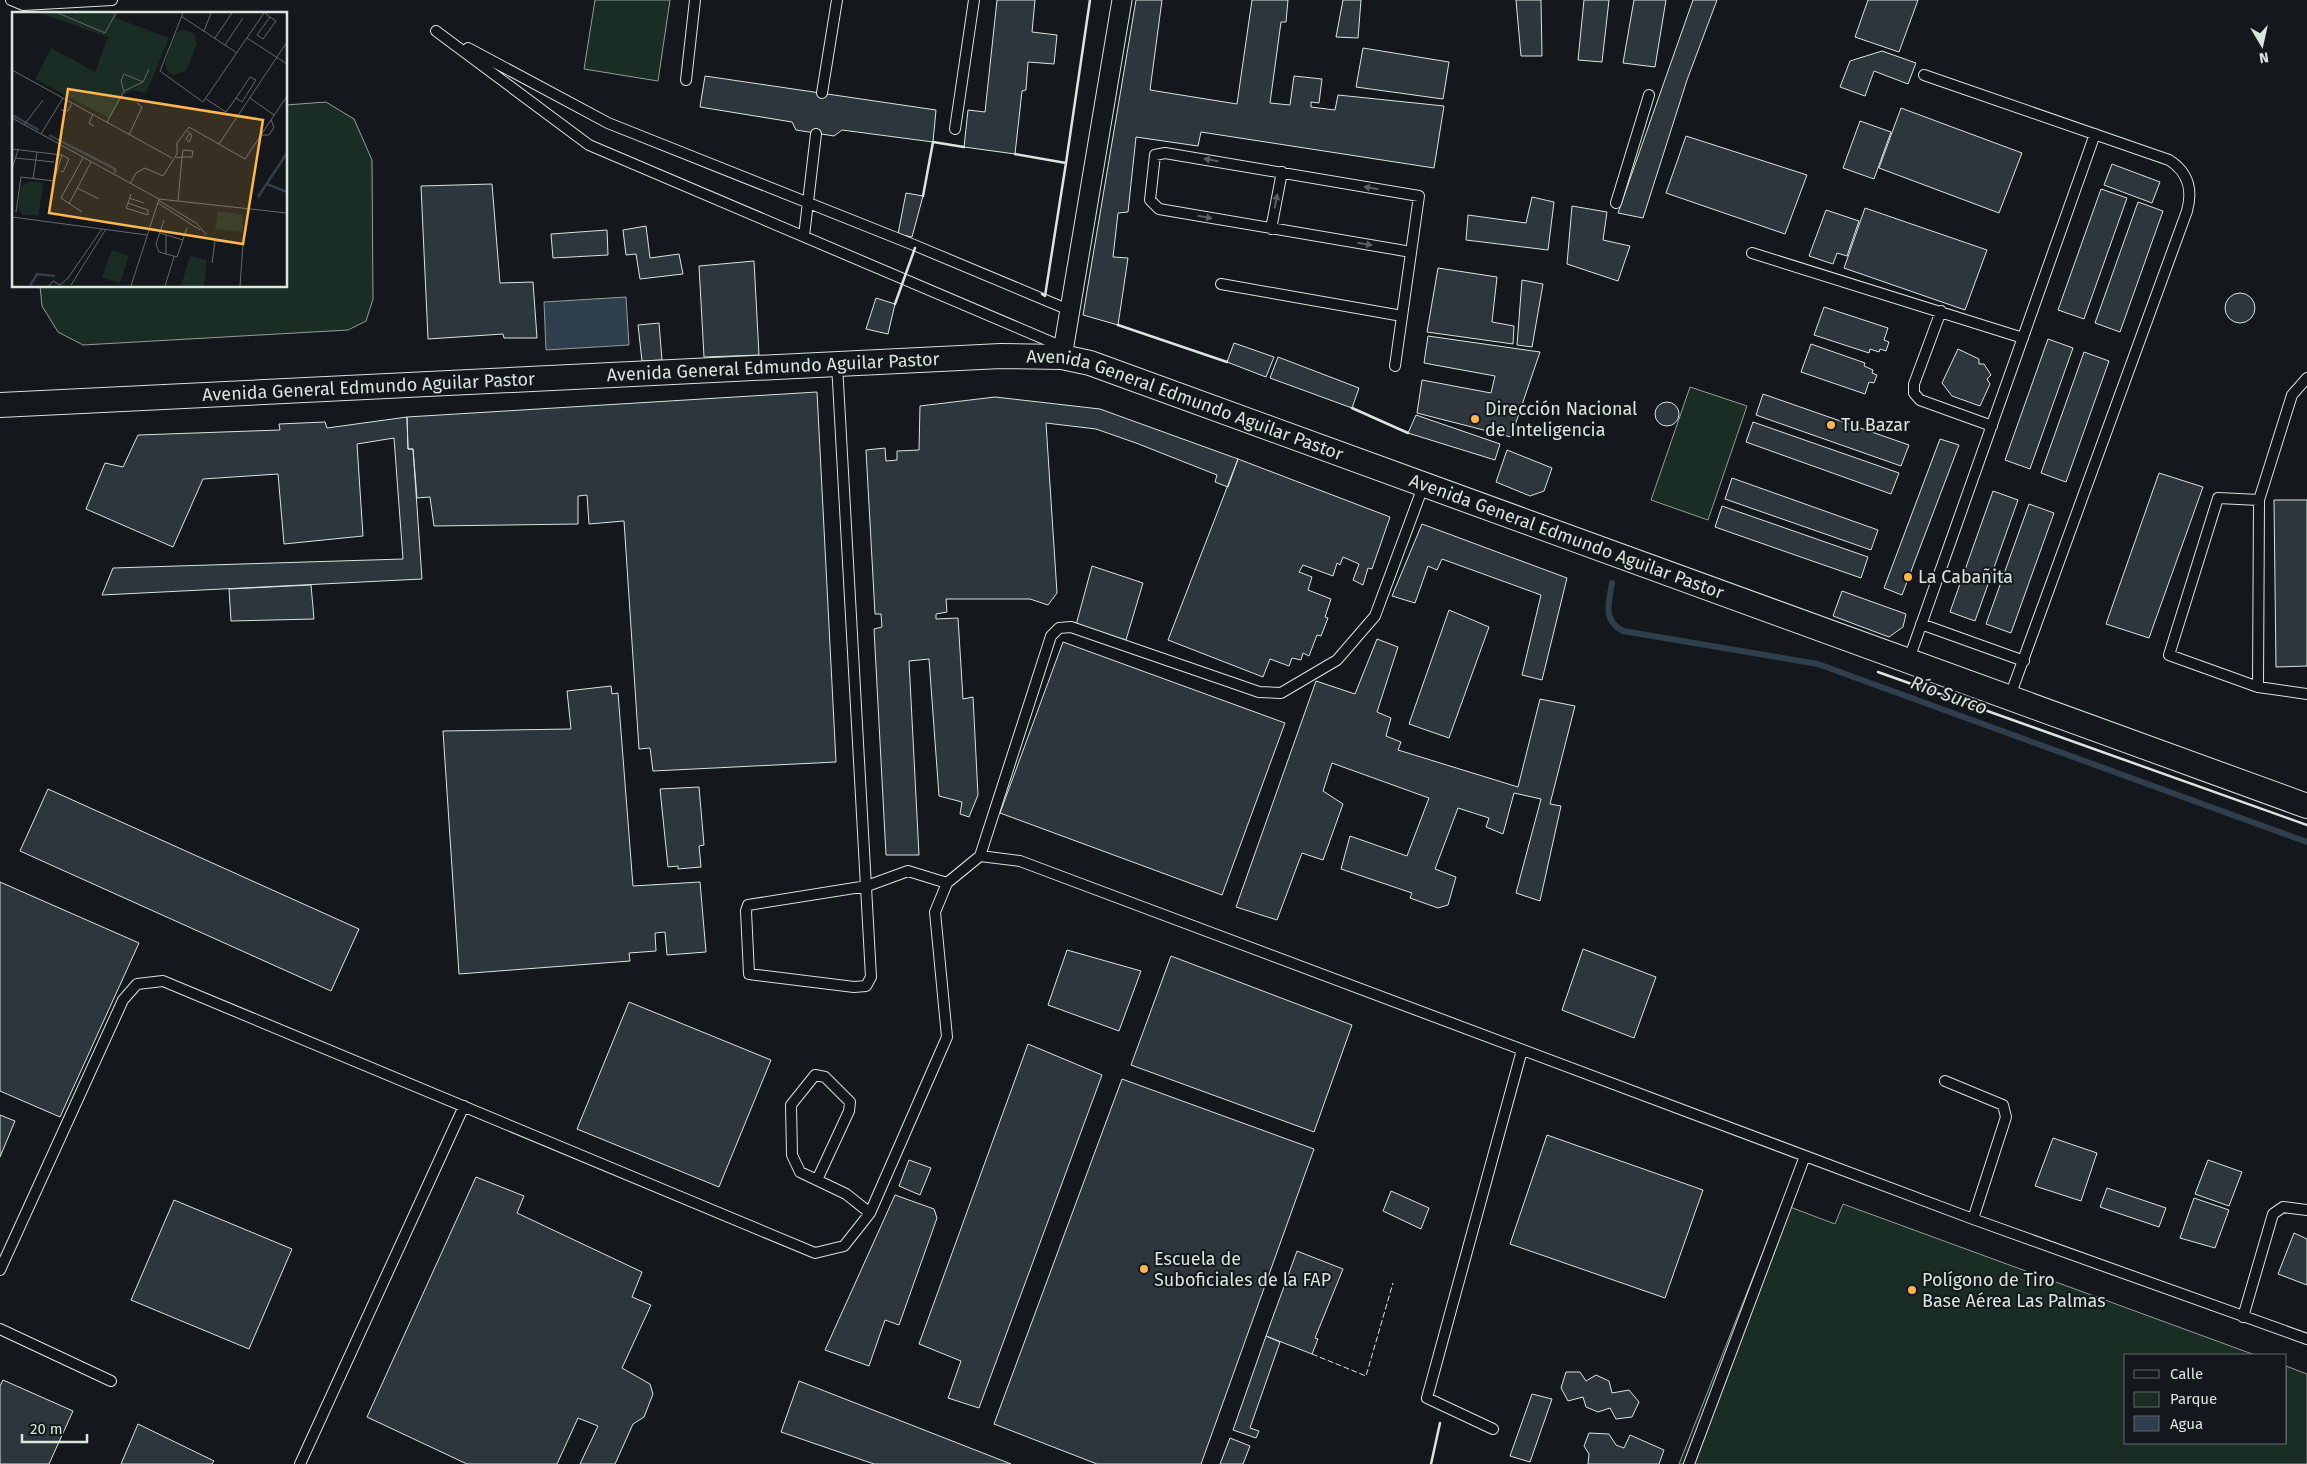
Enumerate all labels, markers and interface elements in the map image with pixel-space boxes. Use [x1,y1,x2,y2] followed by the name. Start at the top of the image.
[12,12,288,288] inset map
[2237,20,2287,70] north arrow
[2258,48,2270,66] text: N
[1203,156,1219,164] one-way arrow
[1363,183,1379,191] one-way arrow
[1272,193,1280,208] one-way arrow
[1197,214,1213,222] one-way arrow
[1357,241,1373,249] one-way arrow
[1026,345,1346,465] street label: Avenida General Edmundo Aguilar Pastor
[606,348,940,386] street label: Avenida General Edmundo Aguilar Pastor
[202,368,535,406] street label: Avenida General Edmundo Aguilar Pastor
[1485,398,1637,441] place label: Dirección Nacional de Inteligencia
[1469,413,1481,425] marker: Dirección Nacional de Inteligencia
[1841,414,1910,436] place label: Tu Bazar
[1825,419,1837,431] marker: Tu Bazar
[1406,469,1727,604] street label: Avenida General Edmundo Aguilar Pastor
[1918,566,2013,588] place label: La Cabañita
[1902,571,1914,583] marker: La Cabañita
[1907,671,1991,719] water label: Río Surco
[1154,1248,1331,1291] place label: Escuela de Suboficiales de la FAP
[1138,1263,1150,1275] marker: Escuela de Suboficiales de la FAP
[1922,1269,2106,1312] place label: Polígono de Tiro Base Aérea Las Palmas
[1906,1284,1918,1296] marker: Polígono de Tiro Base Aérea Las Palmas
[2124,1354,2287,1444] legend
[2170,1365,2203,1383] text: Calle
[2170,1390,2217,1408] text: Parque
[22,1412,88,1444] scale bar
[2170,1415,2203,1433] text: Agua
[30,1420,63,1438] text: 20 m

